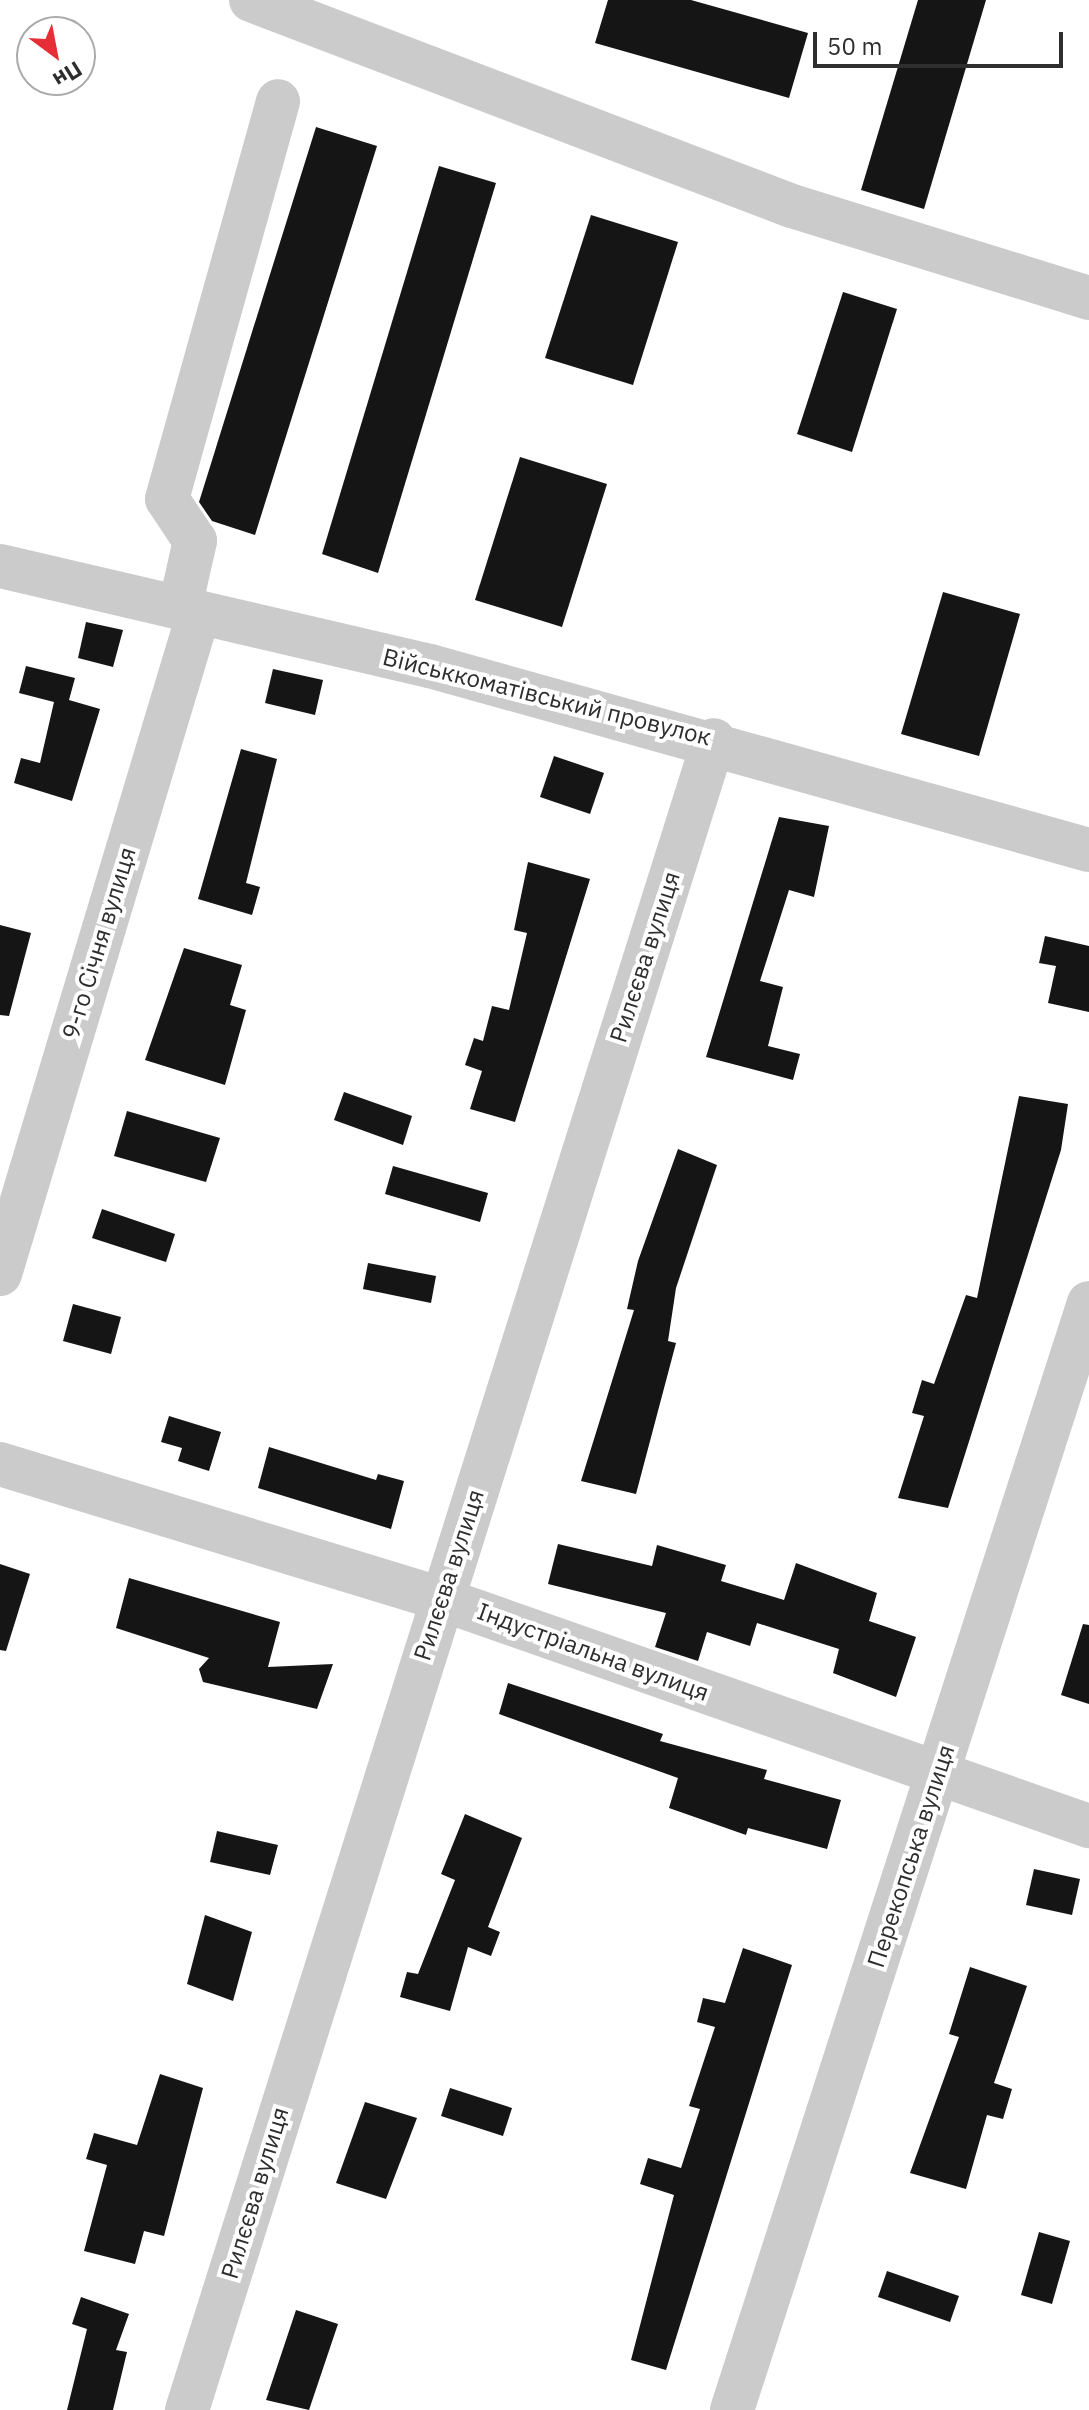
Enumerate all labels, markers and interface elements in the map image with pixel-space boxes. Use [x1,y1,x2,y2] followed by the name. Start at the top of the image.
[16,16,96,96] north arrow
[817,16,1067,66] scale bar
[827,30,882,62] text: 50 m
[48,55,88,95] text: Пн
[380,642,714,752] street label: Військкоматівський провулок
[56,844,142,1042] street label: 9-го Січня вулиця
[604,868,686,1046] street label: Рилєєва вулиця
[408,1486,490,1664] street label: Рилєєва вулиця
[473,1597,713,1707] street label: Індустріальна вулиця
[861,1741,961,1971] street label: Перекопська вулиця
[215,2104,295,2282] street label: Рилєєва вулиця

